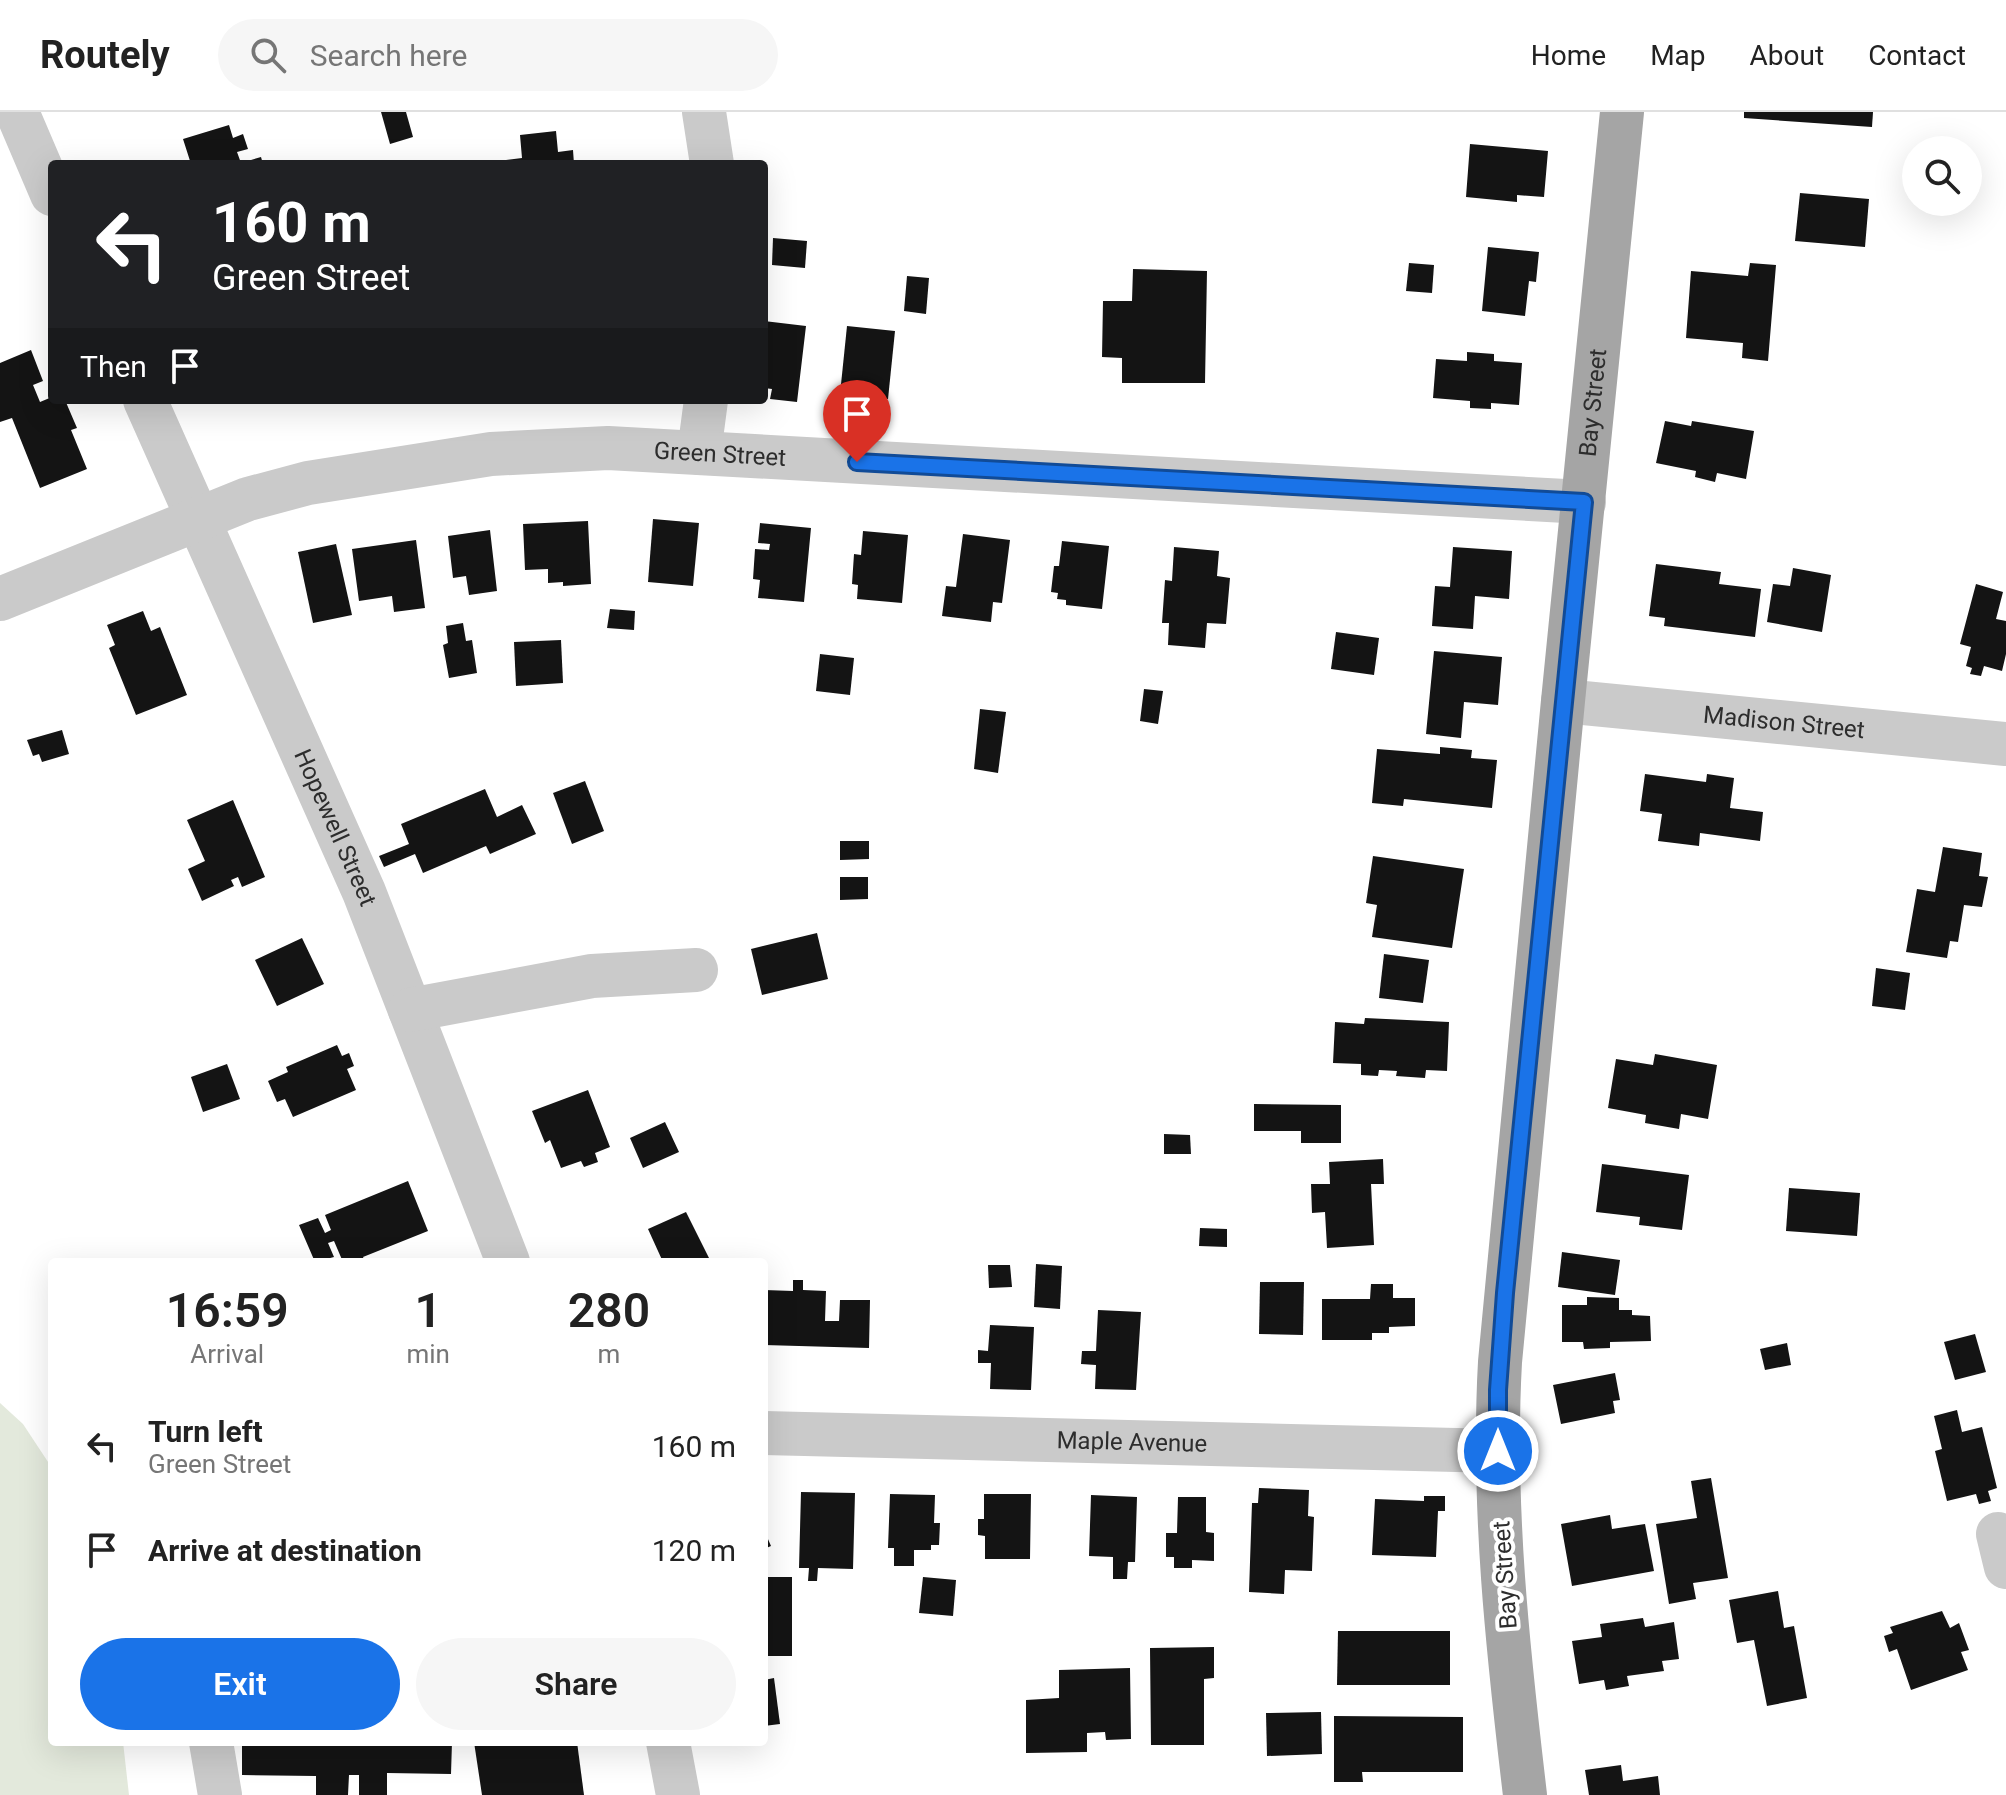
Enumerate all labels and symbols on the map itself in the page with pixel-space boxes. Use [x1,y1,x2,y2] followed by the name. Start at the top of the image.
[1574,347,1612,458] street label: Bay Street
[823,380,891,462] pin
[653,437,787,472] street label: Green Street
[1702,701,1866,744] street label: Madison Street
[288,745,382,910] street label: Hopewell Street
[1456,1409,1540,1493] position arrow
[1056,1426,1207,1458] street label: Maple Avenue
[1487,1520,1523,1630] street label: Bay Street

